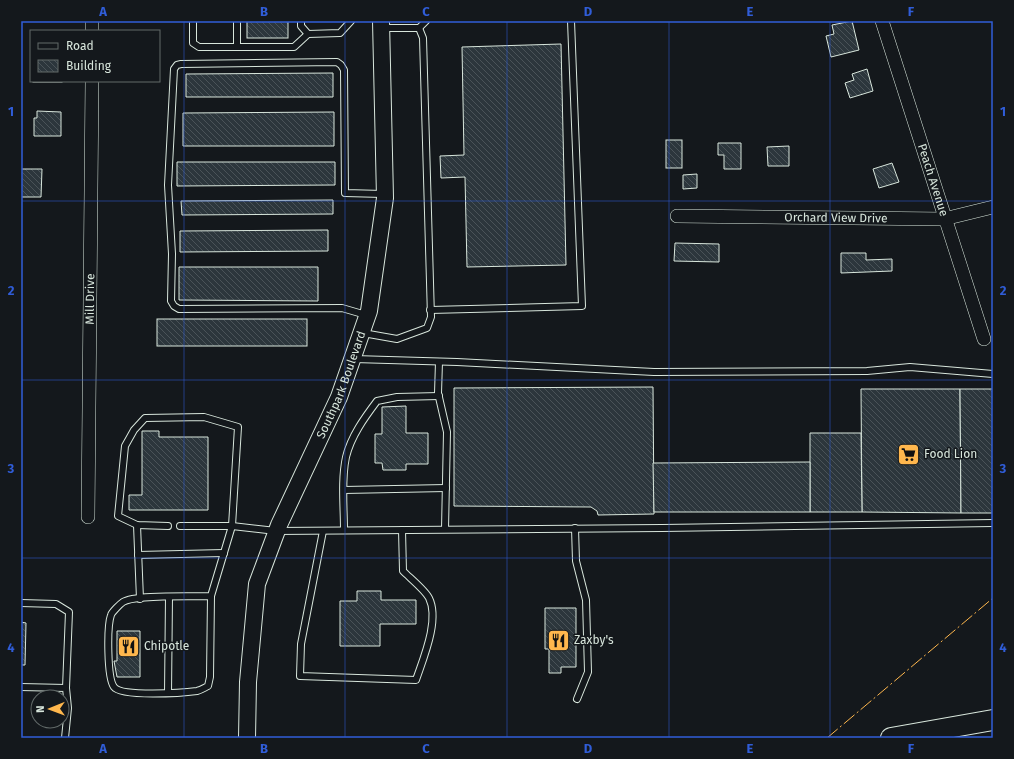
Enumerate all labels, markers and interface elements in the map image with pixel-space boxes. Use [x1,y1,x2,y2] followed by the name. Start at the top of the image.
[98,4,107,19] text: A
[260,4,268,19] text: B
[422,4,430,19] text: C
[584,4,593,19] text: D
[747,4,754,19] text: E
[908,4,915,19] text: F
[30,30,160,82] legend
[66,39,94,53] text: Road
[66,59,112,73] text: Building
[8,104,14,119] text: 1
[1000,104,1006,119] text: 1
[915,142,951,218] street label: Peach Avenue
[784,210,888,225] street label: Orchard View Drive
[83,273,97,325] street label: Mill Drive
[8,283,15,298] text: 2
[1000,283,1007,298] text: 2
[314,329,368,441] street label: Southpark Boulevard
[896,441,922,467] supermarket icon: Food Lion
[924,447,977,461] place label: Food Lion
[7,461,15,476] text: 3
[999,461,1007,476] text: 3
[546,627,572,653] restaurant icon: Zaxby's
[116,633,142,659] restaurant icon: Chipotle
[574,633,614,647] place label: Zaxby's
[144,639,189,653] place label: Chipotle
[7,640,15,655] text: 4
[999,640,1007,655] text: 4
[30,689,70,729] north arrow
[34,705,47,713] text: N
[98,741,107,756] text: A
[260,741,268,756] text: B
[422,741,430,756] text: C
[584,741,593,756] text: D
[747,741,754,756] text: E
[908,741,915,756] text: F

